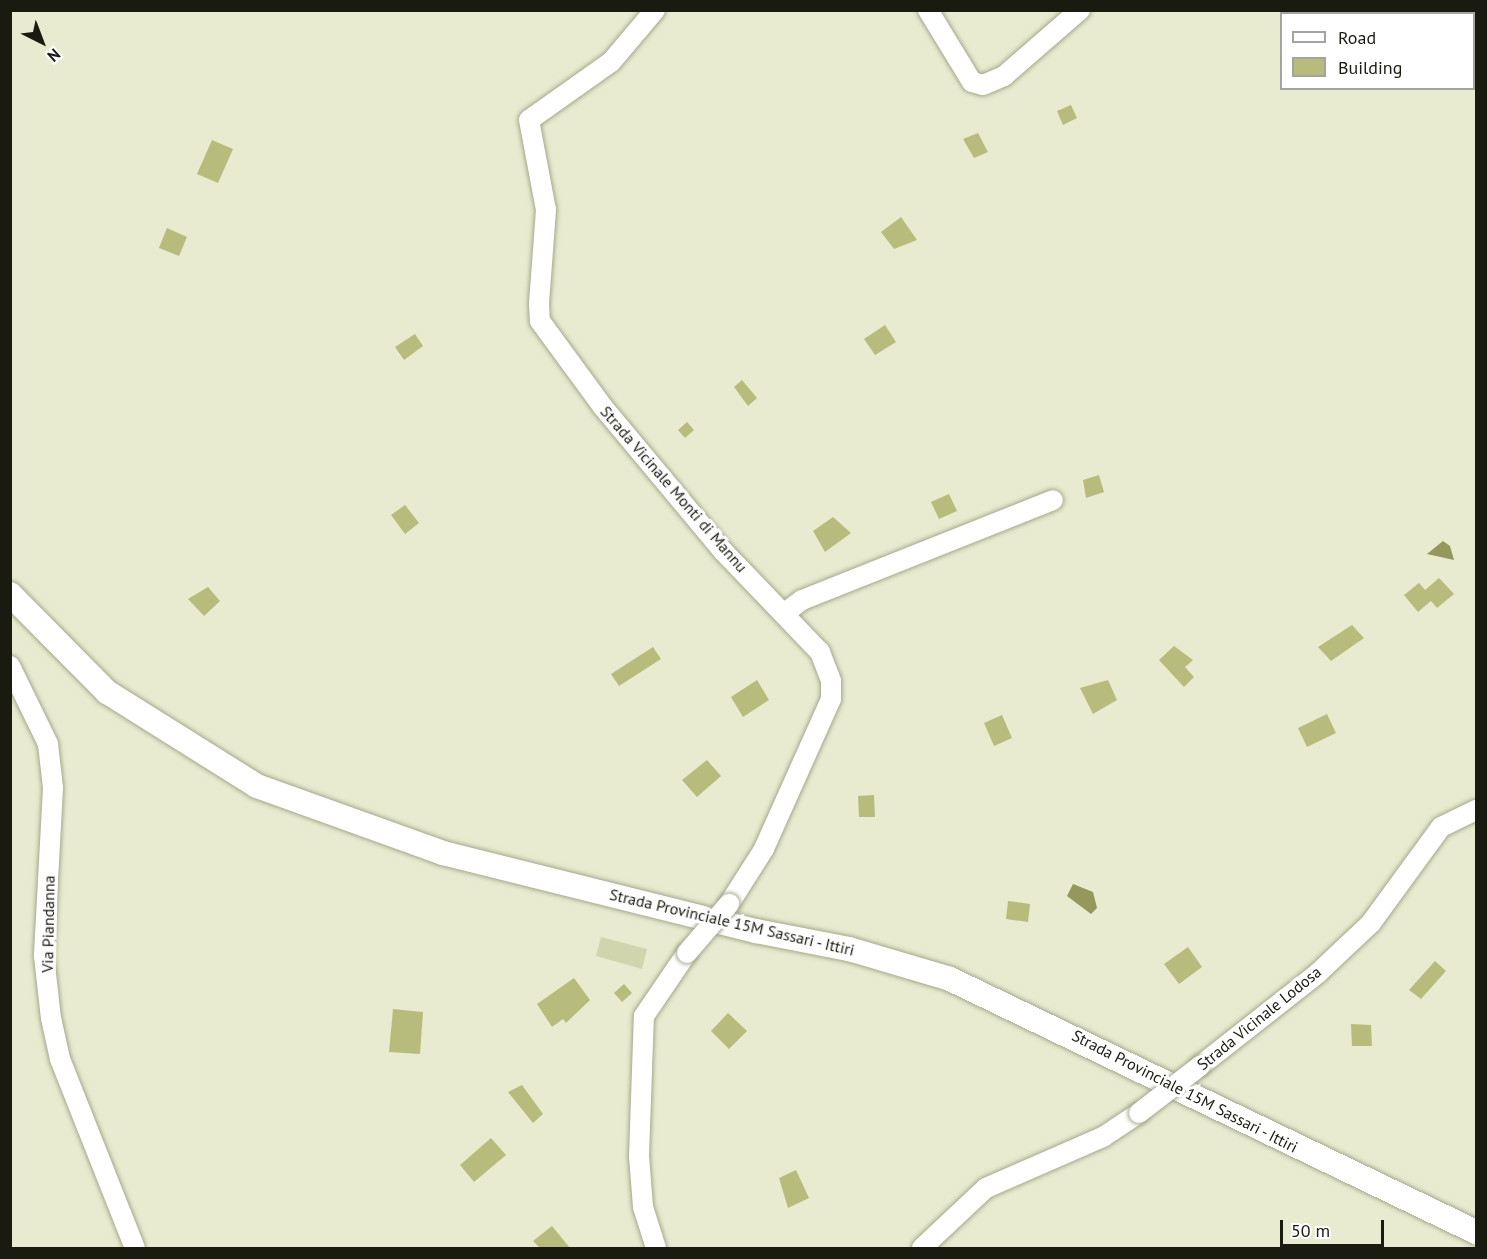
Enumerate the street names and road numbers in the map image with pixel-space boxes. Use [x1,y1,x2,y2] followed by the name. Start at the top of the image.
[596,402,752,576] street label: Strada Vicinale Monti di Mannu
[38,875,58,973] street label: Via Piandanna
[606,884,858,960] street label: Strada Provinciale 15M Sassari - Ittiri
[1193,962,1325,1074] street label: Strada Vicinale Lodosa
[1068,1025,1302,1157] street label: Strada Provinciale 15M Sassari - Ittiri

